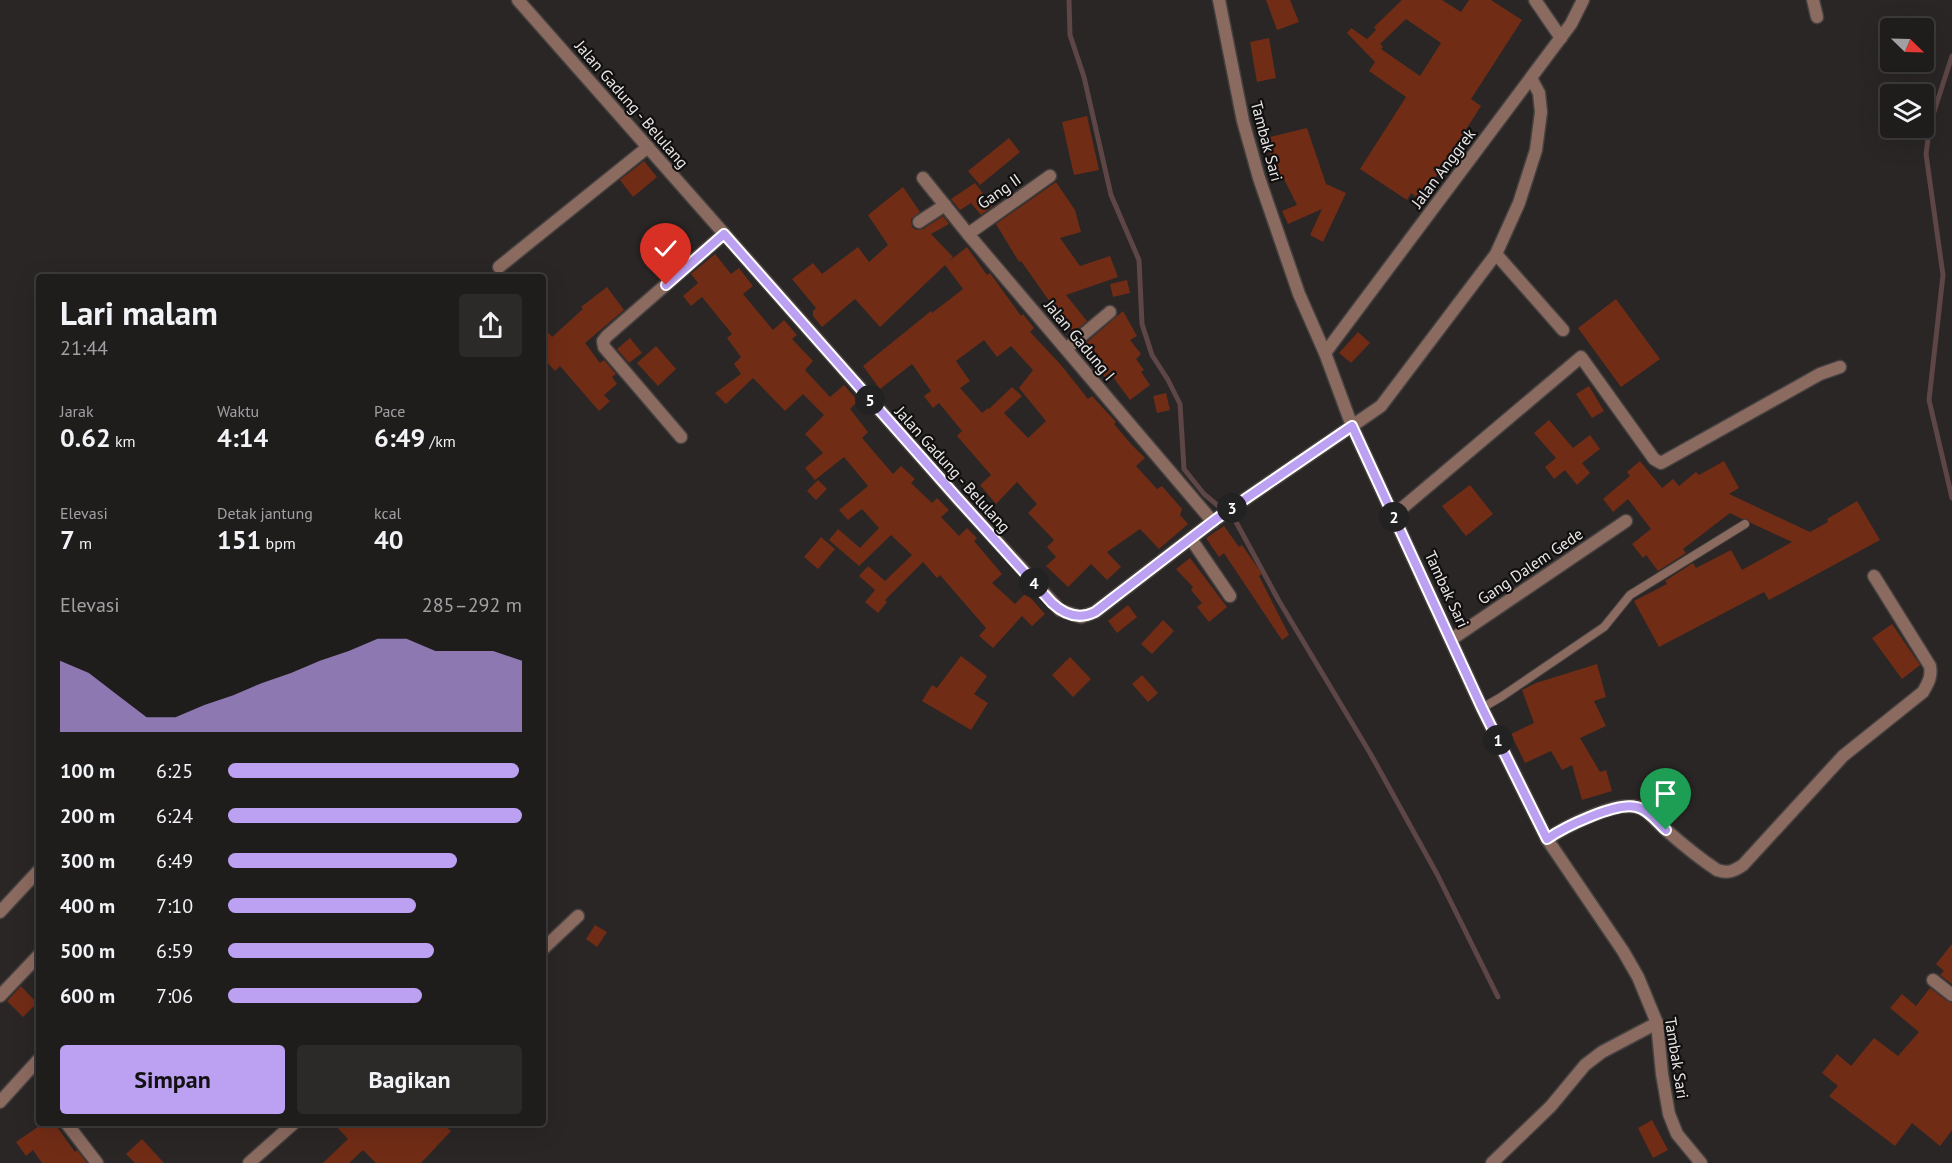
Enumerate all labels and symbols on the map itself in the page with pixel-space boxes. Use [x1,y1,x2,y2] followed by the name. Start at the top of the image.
[1880,18,1934,72] north arrow
[570,35,693,172] street label: Jalan Gadung - Belulang
[1247,99,1287,183] street label: Tambak Sari
[1406,124,1480,212] street label: Jalan Anggrek
[973,169,1025,213] street label: Gang II
[640,223,691,285] pin
[1040,295,1120,385] street label: Jalan Gadung I
[855,385,885,415] pin: 5
[890,401,1015,536] street label: Jalan Gadung - Belulang
[1217,493,1247,523] pin: 3
[1379,502,1409,532] pin: 2
[1474,523,1586,609] street label: Gang Dalem Gede
[1421,547,1473,631] street label: Tambak Sari
[1019,568,1049,598] pin: 4
[1483,725,1513,755] pin: 1
[1640,768,1691,830] pin
[1661,1016,1693,1100] street label: Tambak Sari

